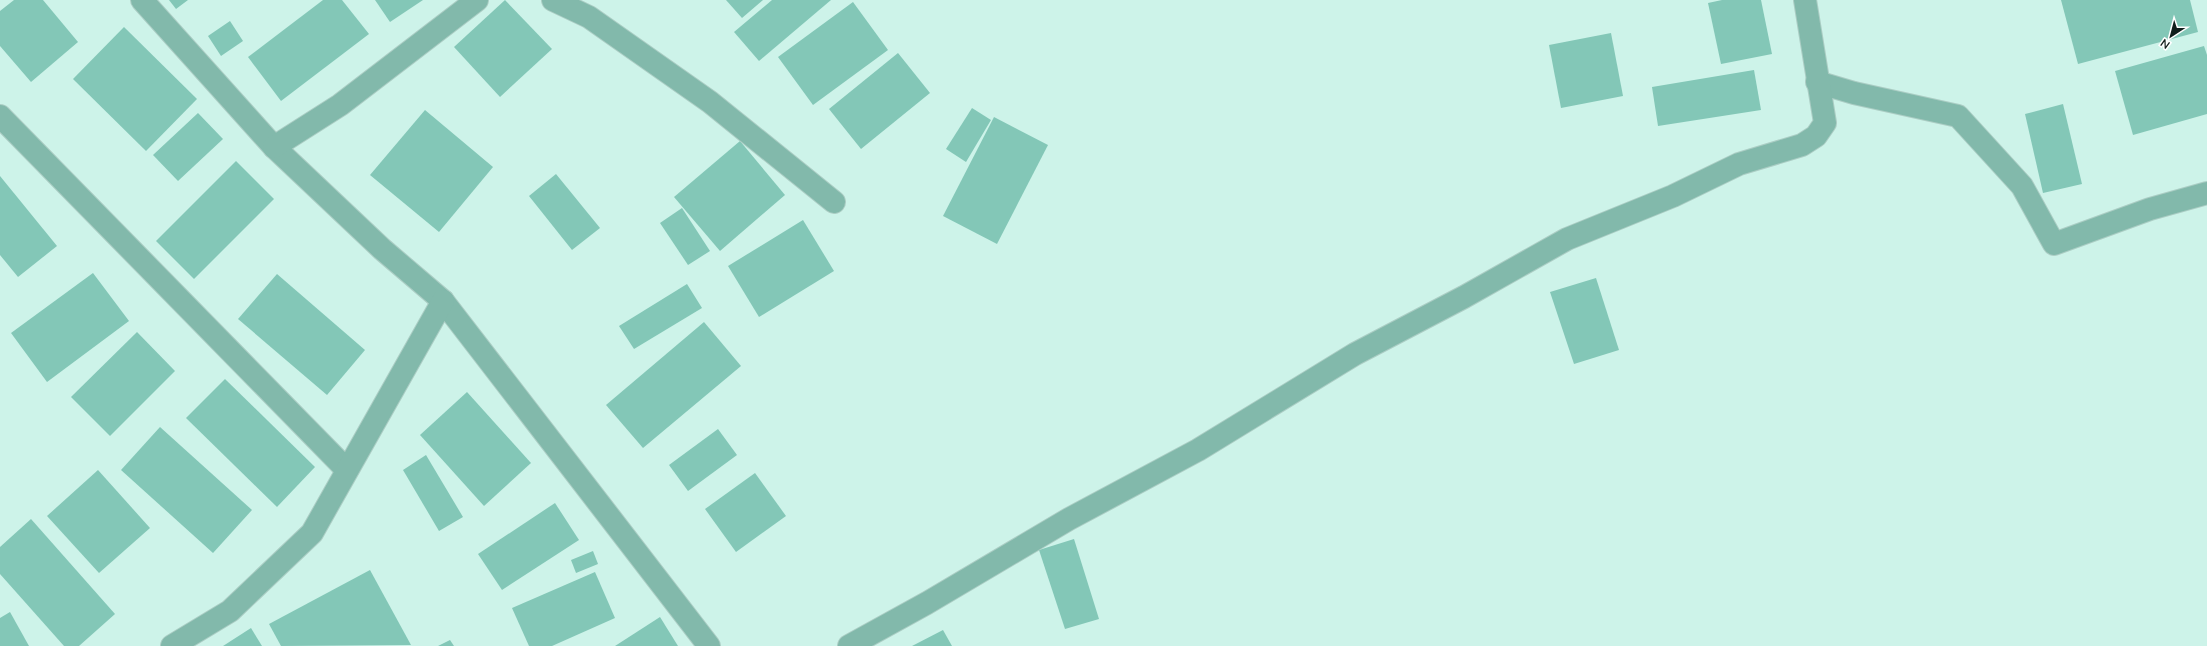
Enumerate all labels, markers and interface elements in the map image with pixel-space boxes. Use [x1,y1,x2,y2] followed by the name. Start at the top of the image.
[2151,16,2191,56] north arrow
[2158,36,2173,52] text: N

